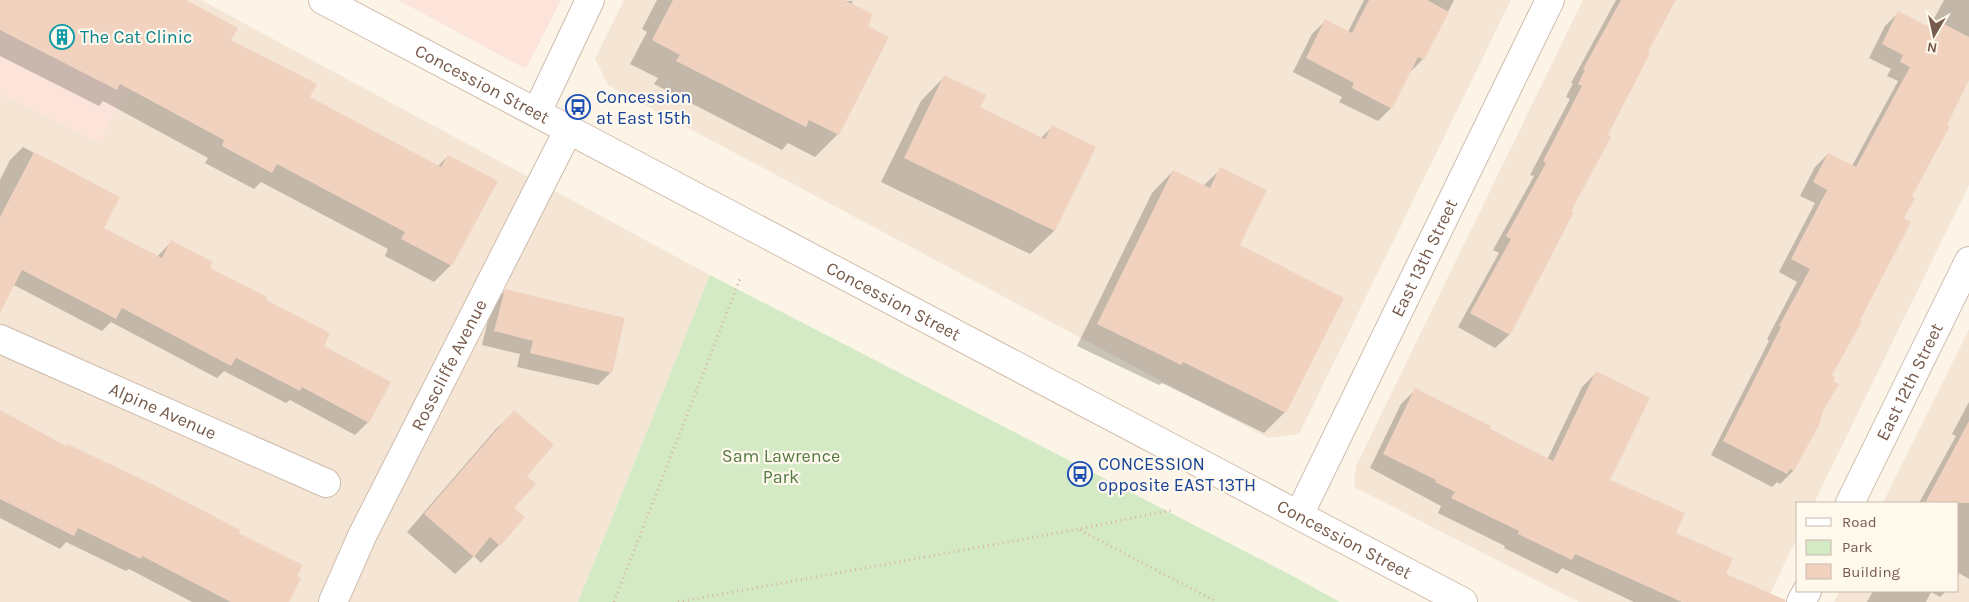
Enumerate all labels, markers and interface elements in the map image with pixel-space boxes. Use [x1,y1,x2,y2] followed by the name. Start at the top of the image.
[1909,10,1959,60] north arrow
[49,24,75,50] building icon: The Cat Clinic
[80,26,192,48] place label: The Cat Clinic
[1926,38,1938,57] text: N
[411,40,553,129] street label: Concession Street
[596,86,691,129] place label: Concession at East 15th
[565,94,591,120] bus stop icon: Concession at East 15th
[1386,195,1462,321] street label: East 13th Street
[822,257,965,346] street label: Concession Street
[406,295,492,434] street label: Rosscliffe Avenue
[1871,319,1948,444] street label: East 12th Street
[106,378,220,444] street label: Alpine Avenue
[722,445,840,488] park label: Sam Lawrence Park
[1098,453,1256,496] place label: CONCESSION opposite EAST 13TH
[1067,461,1093,487] bus stop icon: CONCESSION opposite EAST 13TH
[1273,495,1416,584] street label: Concession Street
[1796,502,1959,592] legend
[1842,513,1877,531] text: Road
[1842,538,1872,556] text: Park
[1842,563,1900,581] text: Building

